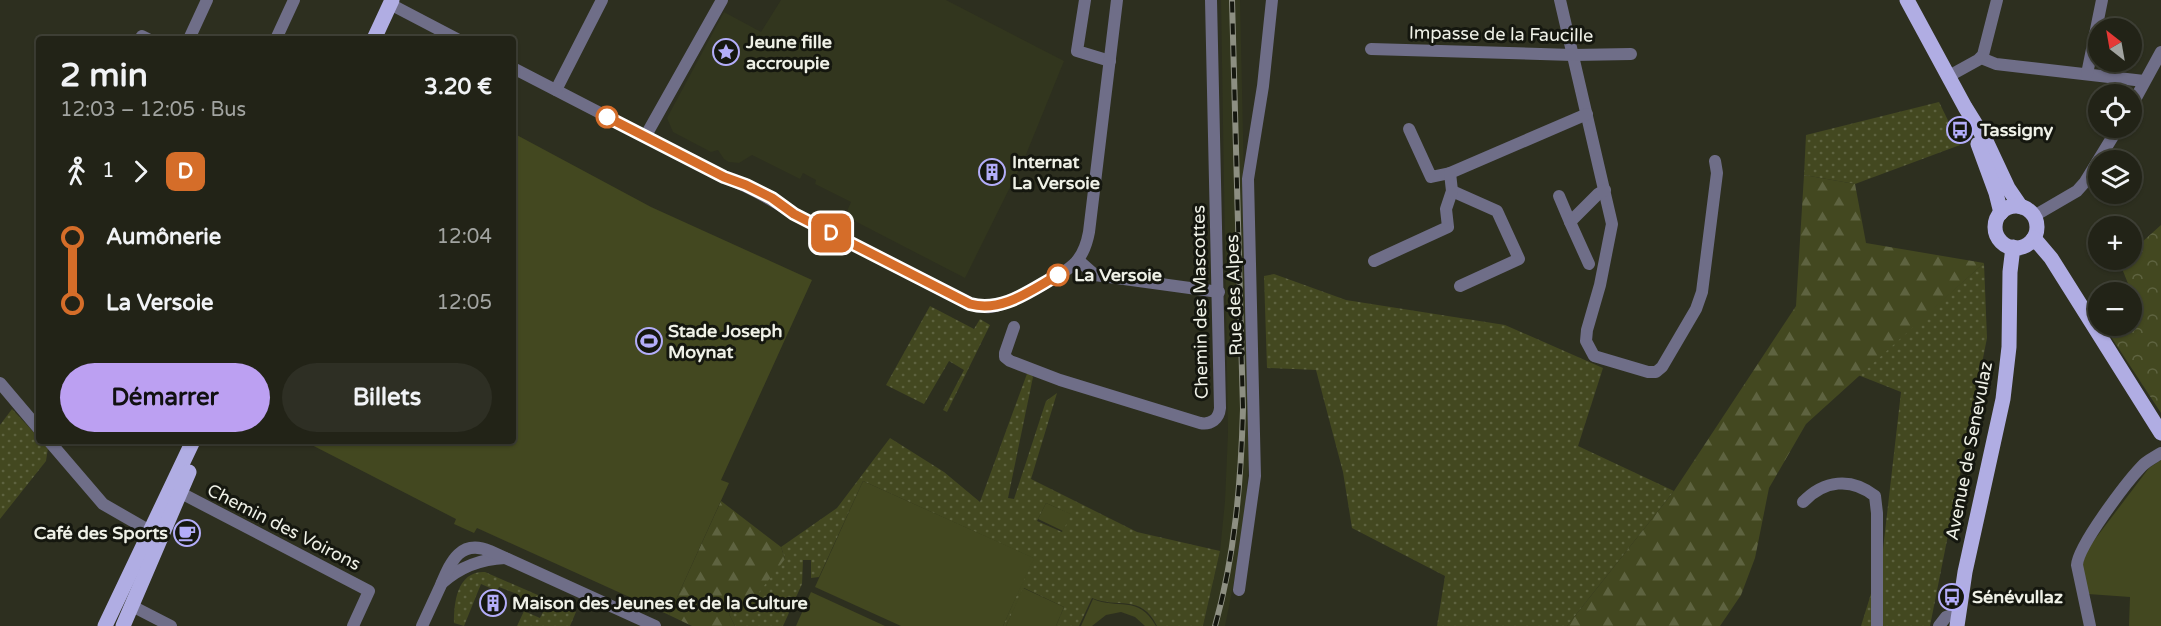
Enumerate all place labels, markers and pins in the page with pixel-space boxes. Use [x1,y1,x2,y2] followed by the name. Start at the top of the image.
[745,31,832,74] place label: Jeune fille accroupie
[711,37,741,67] place icon: Jeune fille accroupie
[596,106,618,128] unlabelled marker
[1945,115,1975,145] bus stop icon: Tassigny
[1979,119,2054,141] place label: Tassigny
[1012,151,1100,194] place label: Internat La Versoie
[977,157,1007,187] building icon: Internat La Versoie
[1047,264,1069,286] marker: La Versoie
[1074,264,1162,286] place label: La Versoie
[668,320,782,363] place label: Stade Joseph Moynat
[634,326,664,356] sports icon: Stade Joseph Moynat
[172,518,202,548] cafe icon: Café des Sports
[34,522,168,544] place label: Café des Sports
[1937,582,1967,612] bus stop icon: Sénévullaz
[1972,586,2063,608] place label: Sénévullaz
[478,588,508,618] building icon: Maison des Jeunes et de la Culture
[512,592,808,614] place label: Maison des Jeunes et de la Culture

